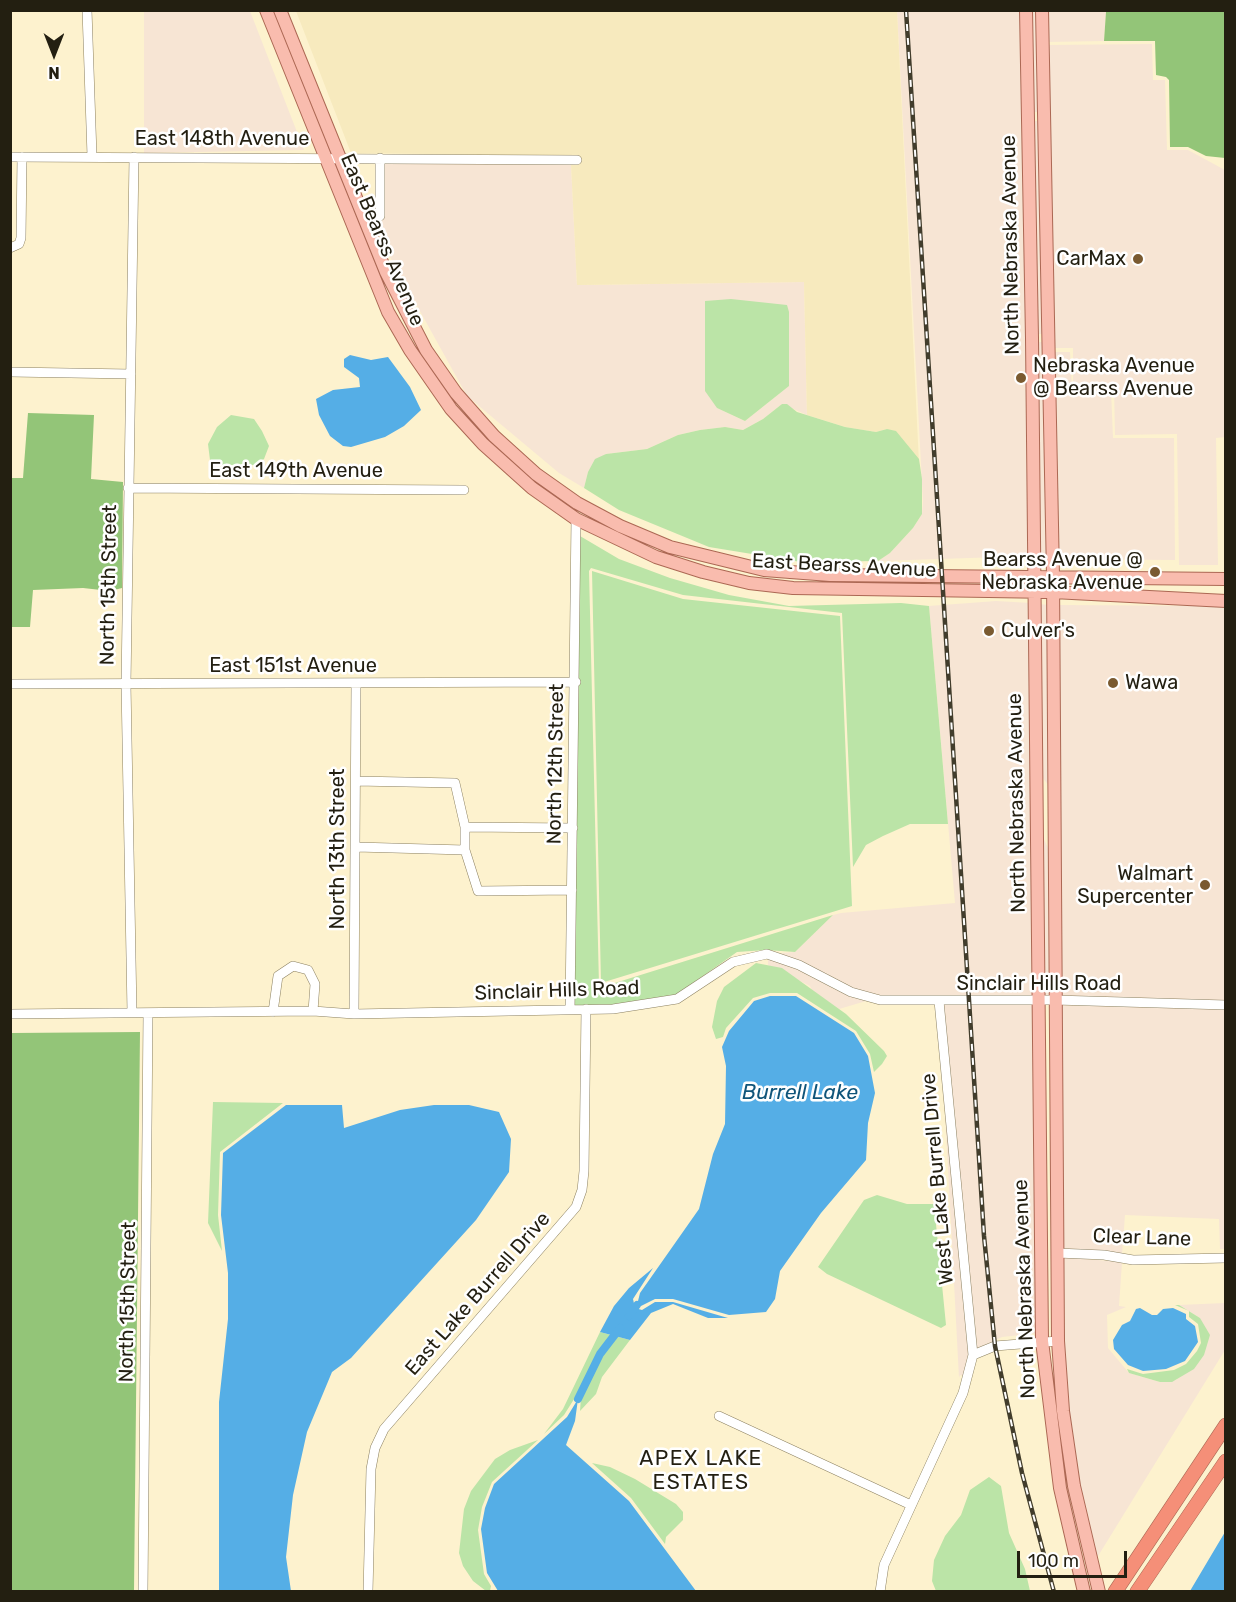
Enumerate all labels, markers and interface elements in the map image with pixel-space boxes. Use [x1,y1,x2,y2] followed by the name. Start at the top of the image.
[24,24,84,84] north arrow
[48,63,60,82] text: N
[135,127,309,151] street label: East 148th Avenue
[997,135,1025,355] street label: North Nebraska Avenue
[335,150,429,330] street label: East Bearss Avenue
[1056,247,1126,271] place label: CarMax
[1131,252,1145,266] marker: CarMax
[1033,354,1195,401] place label: Nebraska Avenue @ Bearss Avenue
[1014,371,1028,385] marker: Nebraska Avenue @ Bearss Avenue
[209,459,383,483] street label: East 149th Avenue
[96,504,122,666] street label: North 15th Street
[981,548,1143,595] place label: Bearss Avenue @ Nebraska Avenue
[751,549,937,583] street label: East Bearss Avenue
[1148,565,1162,579] marker: Bearss Avenue @ Nebraska Avenue
[1001,619,1075,643] place label: Culver's
[982,624,996,638] marker: Culver's
[209,654,377,678] street label: East 151st Avenue
[1125,671,1178,695] place label: Wawa
[1106,676,1120,690] marker: Wawa
[543,683,569,845] street label: North 12th Street
[1003,693,1031,913] street label: North Nebraska Avenue
[326,768,350,930] street label: North 13th Street
[1077,862,1193,909] place label: Walmart Supercenter
[1198,878,1212,892] marker: Walmart Supercenter
[956,972,1122,996] street label: Sinclair Hills Road
[474,976,640,1006] street label: Sinclair Hills Road
[917,1072,959,1286] street label: West Lake Burrell Drive
[742,1080,858,1106] water label: Burrell Lake
[1009,1179,1041,1399] street label: North Nebraska Avenue
[401,1207,555,1381] street label: East Lake Burrell Drive
[115,1221,141,1383] street label: North 15th Street
[1092,1224,1192,1252] street label: Clear Lane
[639,1446,763,1496] district label: APEX LAKE ESTATES
[1020,1539,1130,1577] scale bar
[1028,1550,1079,1572] text: 100 m

